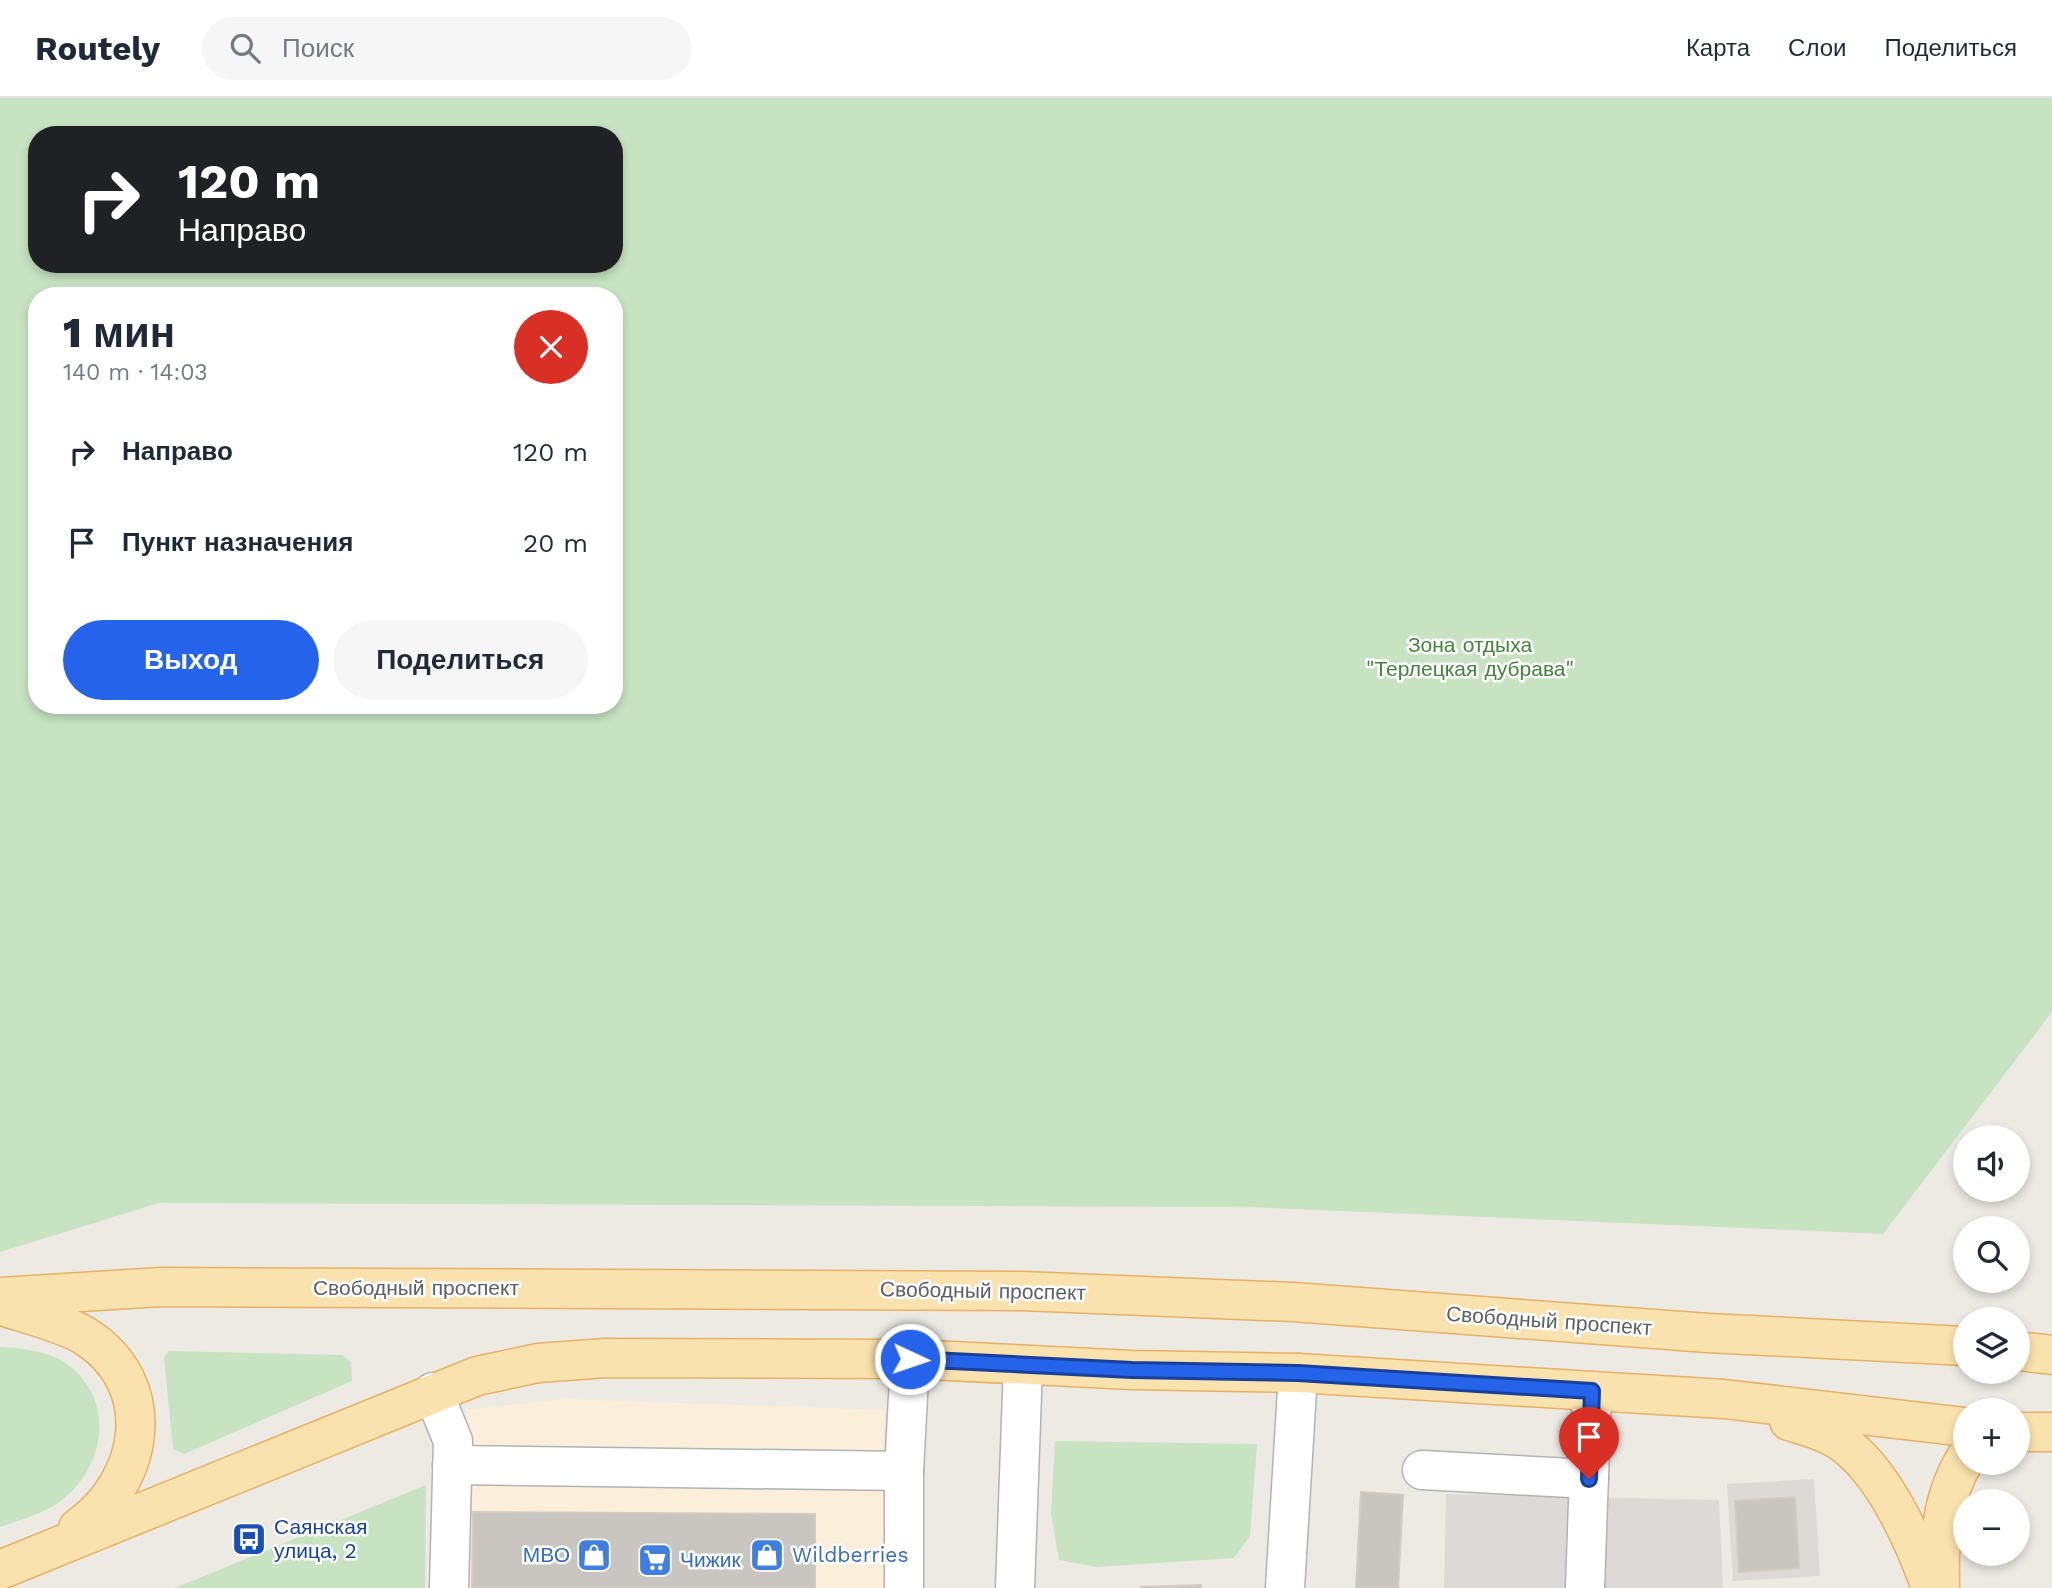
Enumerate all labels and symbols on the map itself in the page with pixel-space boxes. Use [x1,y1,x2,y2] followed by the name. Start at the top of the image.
[1366,632,1574,681] park label: Зона отдыха "Терлецкая дубрава"
[313,1275,519,1300] street label: Свободный проспект
[880,1276,1087,1305] street label: Свободный проспект
[1445,1301,1653,1340] street label: Свободный проспект
[873,1322,947,1396] position arrow
[1559,1407,1619,1479] pin
[274,1514,367,1563] place label: Саянская улица, 2
[230,1520,268,1558] bus stop icon: Саянская улица, 2
[575,1536,613,1574] shop icon: МВО
[748,1536,786,1574] shop icon: Wildberries
[636,1541,674,1579] supermarket icon: Чижик
[523,1542,570,1567] place label: МВО
[792,1542,909,1567] place label: Wildberries
[680,1547,742,1572] place label: Чижик

